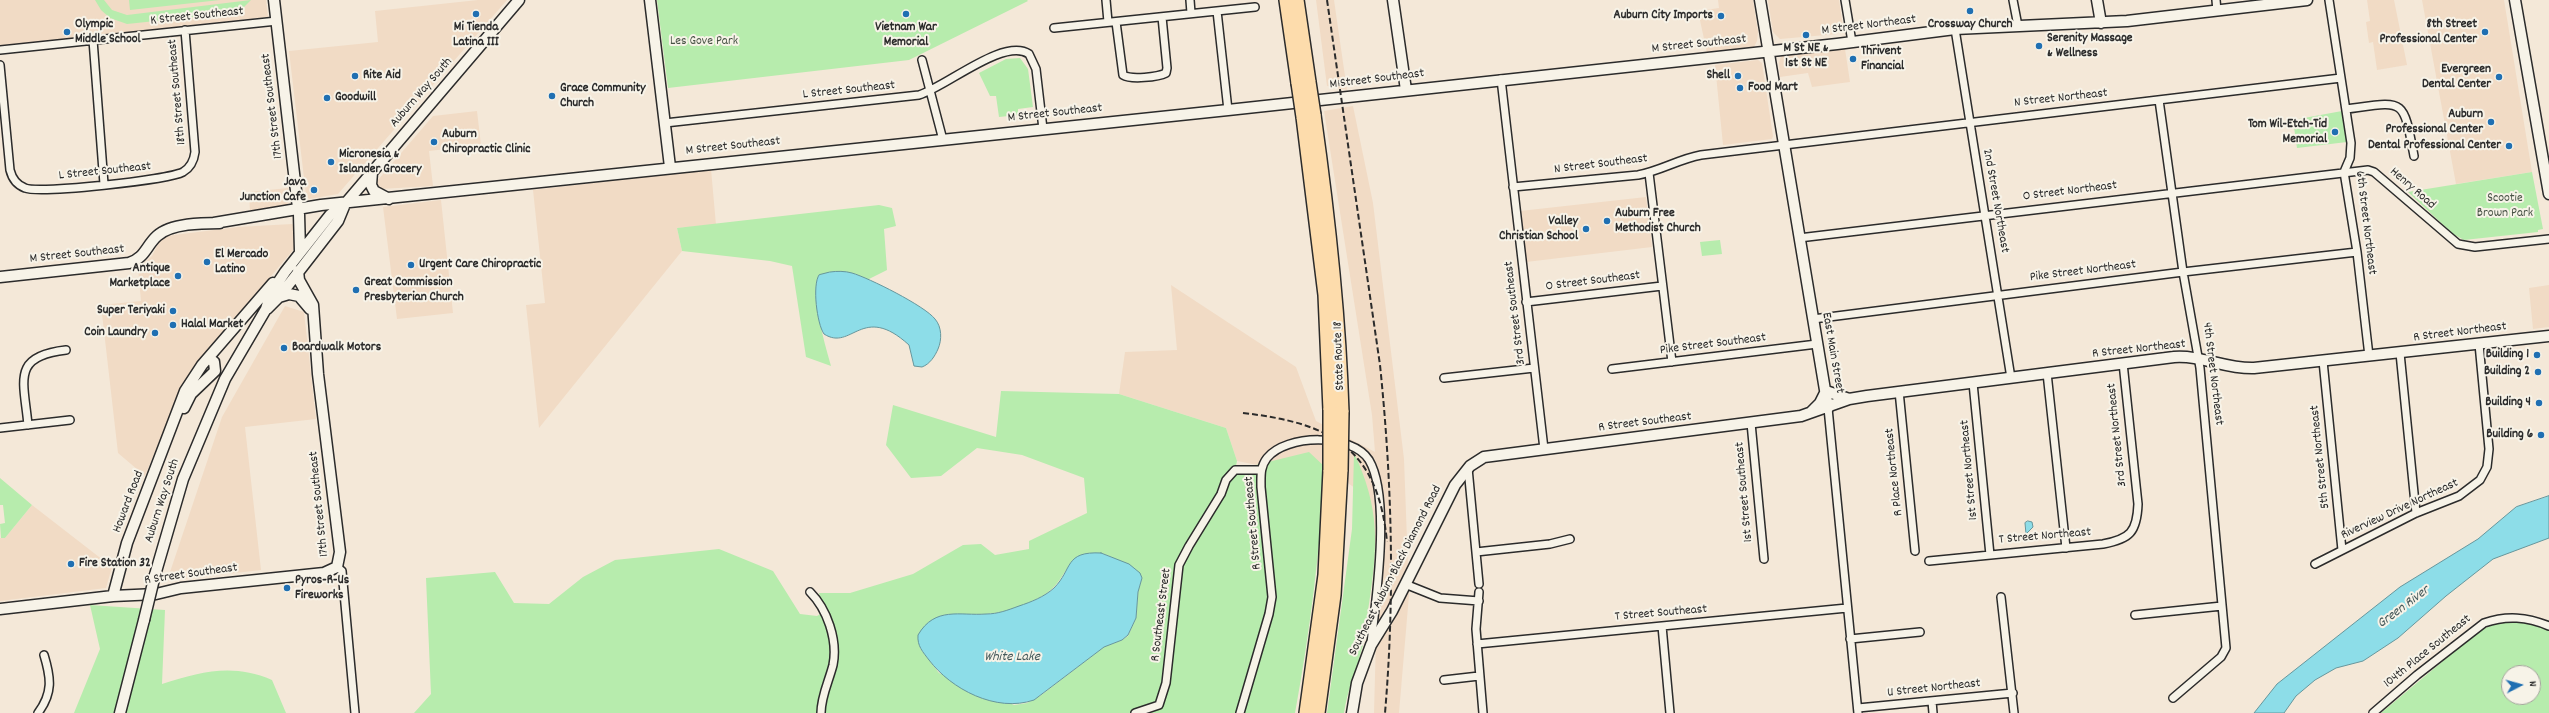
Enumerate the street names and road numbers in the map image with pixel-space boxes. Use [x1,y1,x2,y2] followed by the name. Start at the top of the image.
[150,4,244,30] street label: K Street Southeast
[1821,12,1917,40] street label: M Street Northeast
[1651,32,1747,58] street label: M Street Southeast
[166,38,190,146] street label: 18th Street Southeast
[259,52,287,160] street label: 17th Street Southeast
[387,55,457,131] street label: Auburn Way South
[1329,66,1425,94] street label: M Street Southeast
[802,78,896,104] street label: L Street Southeast
[2014,86,2108,112] street label: N Street Northeast
[1007,101,1103,127] street label: M Street Southeast
[685,134,781,160] street label: M Street Southeast
[1978,148,2012,254] street label: 2nd Street Northeast
[1553,152,1649,178] street label: N Street Southeast
[58,159,152,185] street label: L Street Southeast
[2386,165,2438,213] street label: Henry Road
[2351,170,2379,276] street label: 6th Street Northeast
[2022,178,2118,206] street label: O Street Northeast
[29,242,125,268] street label: M Street Southeast
[2029,258,2137,286] street label: Pike Street Northeast
[1502,260,1530,366] street label: 3rd Street Southeast
[1545,268,1641,296] street label: O Street Southeast
[1817,311,1847,395] street label: East Main Street
[2413,320,2507,346] street label: R Street Northeast
[1331,321,1349,391] street label: State Route 18
[2198,322,2226,426] street label: 4th Street Northeast
[1659,331,1767,359] street label: Pike Street Southeast
[2092,337,2186,363] street label: R Street Northeast
[2105,382,2131,488] street label: 3rd Street Northeast
[2308,404,2334,510] street label: 5th Street Northeast
[1597,410,1693,436] street label: R Street Southeast
[1958,419,1982,521] street label: 1st Street Northeast
[1883,427,1907,517] street label: R Place Northeast
[1733,441,1757,543] street label: 1st Street Southeast
[307,450,333,558] street label: 17th Street Southeast
[142,457,184,545] street label: Auburn Way South
[110,469,148,535] street label: Howard Road
[1242,476,1266,570] street label: R Street Southeast
[2339,476,2461,544] street label: Riverview Drive Northeast
[1346,483,1446,659] street label: Southeast Auburn Black Diamond Road
[1998,525,2092,549] street label: T Street Northeast
[143,561,239,589] street label: R Street Southeast
[1149,567,1175,663] street label: R Southeast Street
[1614,602,1708,626] street label: T Street Southeast
[2381,612,2475,692] street label: 104th Place Southeast
[1887,676,1981,702] street label: U Street Northeast

